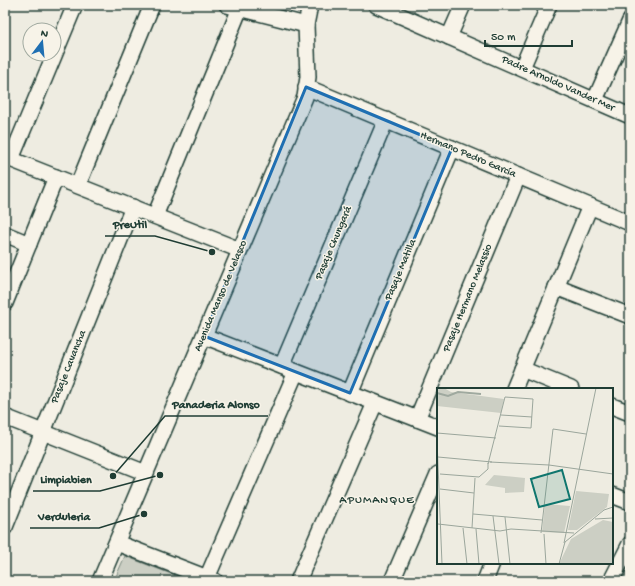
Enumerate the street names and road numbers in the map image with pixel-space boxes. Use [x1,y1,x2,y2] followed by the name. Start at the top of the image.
[499,53,617,115] street label: Padre Arnoldo Vander Mer
[418,129,519,181] street label: Hermano Pedro García
[313,204,355,282] street label: Pasaje Chungará
[382,237,420,303] street label: Pasaje Matilla
[192,238,250,353] street label: Avenida Manso de Velasco
[440,242,495,355] street label: Pasaje Hermano Melassio
[48,328,89,406] street label: Pasaje Cavancha

